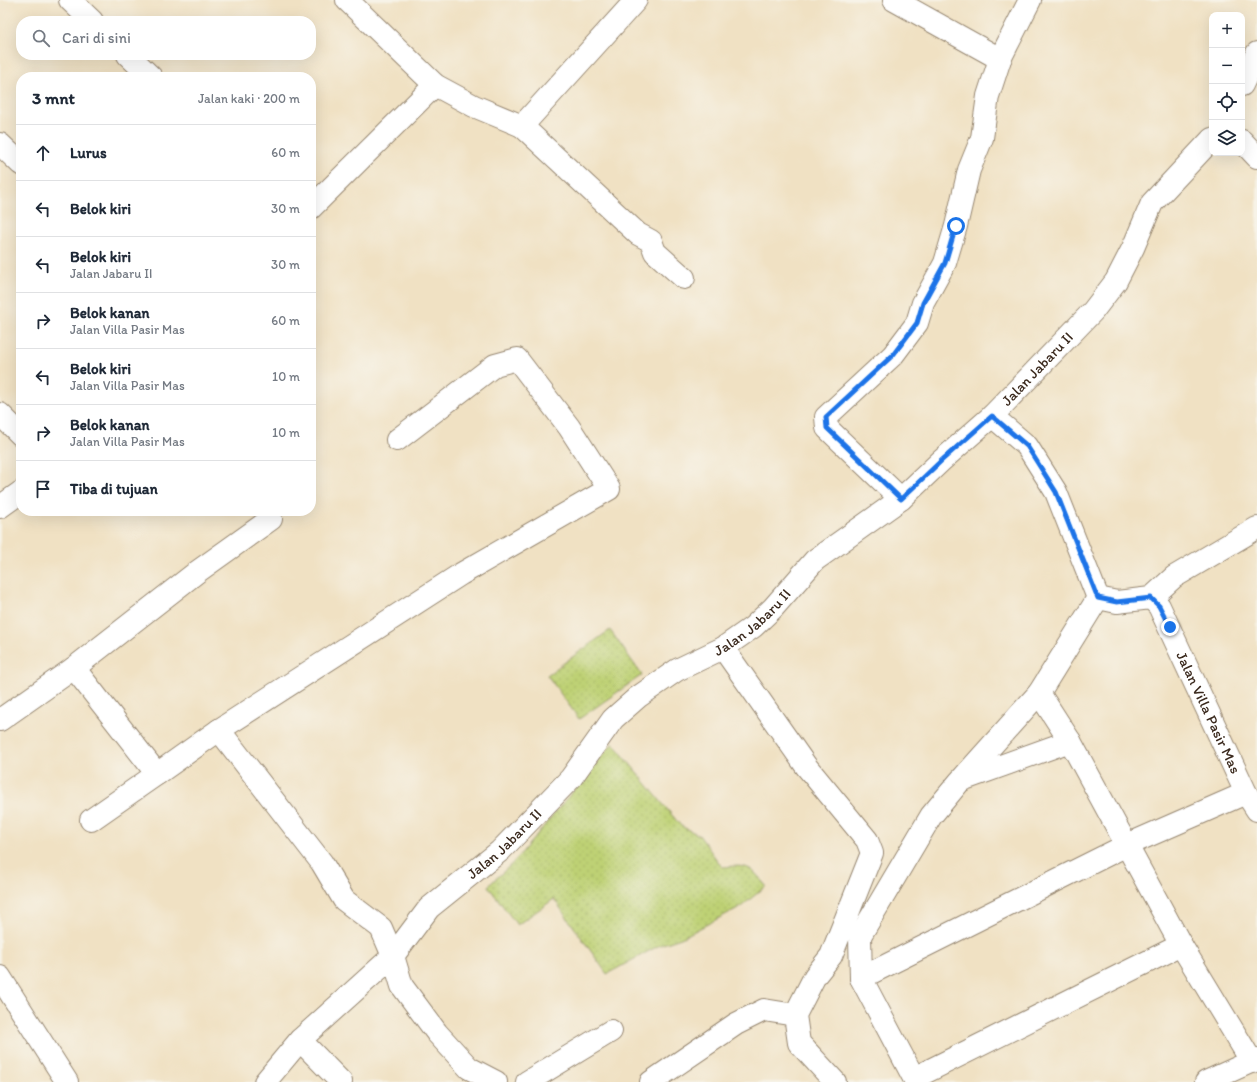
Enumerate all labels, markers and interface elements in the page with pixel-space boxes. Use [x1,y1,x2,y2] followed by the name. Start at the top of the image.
[1209,12,1245,156] map controls
[1209,12,1245,48] button: +
[16,16,316,60] search box
[30,27,52,49] icon: search
[62,29,131,47] text: Cari di sini
[1209,48,1245,84] button: −
[1209,84,1245,120] button: locate
[32,88,75,108] text: 3 mnt
[198,91,300,106] text: Jalan kaki · 200 m
[1209,120,1245,156] button: layers
[32,142,54,164] icon: ahead
[70,144,107,162] text: Lurus
[271,145,300,160] text: 60 m
[32,198,54,220] icon: left
[70,200,131,218] text: Belok kiri
[271,201,300,216] text: 30 m
[947,217,965,235] route start
[70,248,131,266] text: Belok kiri
[32,254,54,276] icon: left
[271,257,300,272] text: 30 m
[70,266,153,281] text: Jalan Jabaru II
[70,304,150,322] text: Belok kanan
[32,310,54,332] icon: right
[271,313,300,328] text: 60 m
[70,322,185,337] text: Jalan Villa Pasir Mas
[998,328,1077,409] street label: Jalan Jabaru II
[70,360,131,378] text: Belok kiri
[32,366,54,388] icon: left
[272,369,300,384] text: 10 m
[70,378,185,393] text: Jalan Villa Pasir Mas
[70,416,150,434] text: Belok kanan
[32,422,54,444] icon: right
[272,425,300,440] text: 10 m
[70,434,185,449] text: Jalan Villa Pasir Mas
[32,478,54,500] icon: arrive
[70,480,158,498] text: Tiba di tujuan
[711,585,795,660] street label: Jalan Jabaru II
[1161,618,1179,636] route end
[1172,649,1245,777] street label: Jalan Villa Pasir Mas
[463,805,545,883] street label: Jalan Jabaru II

